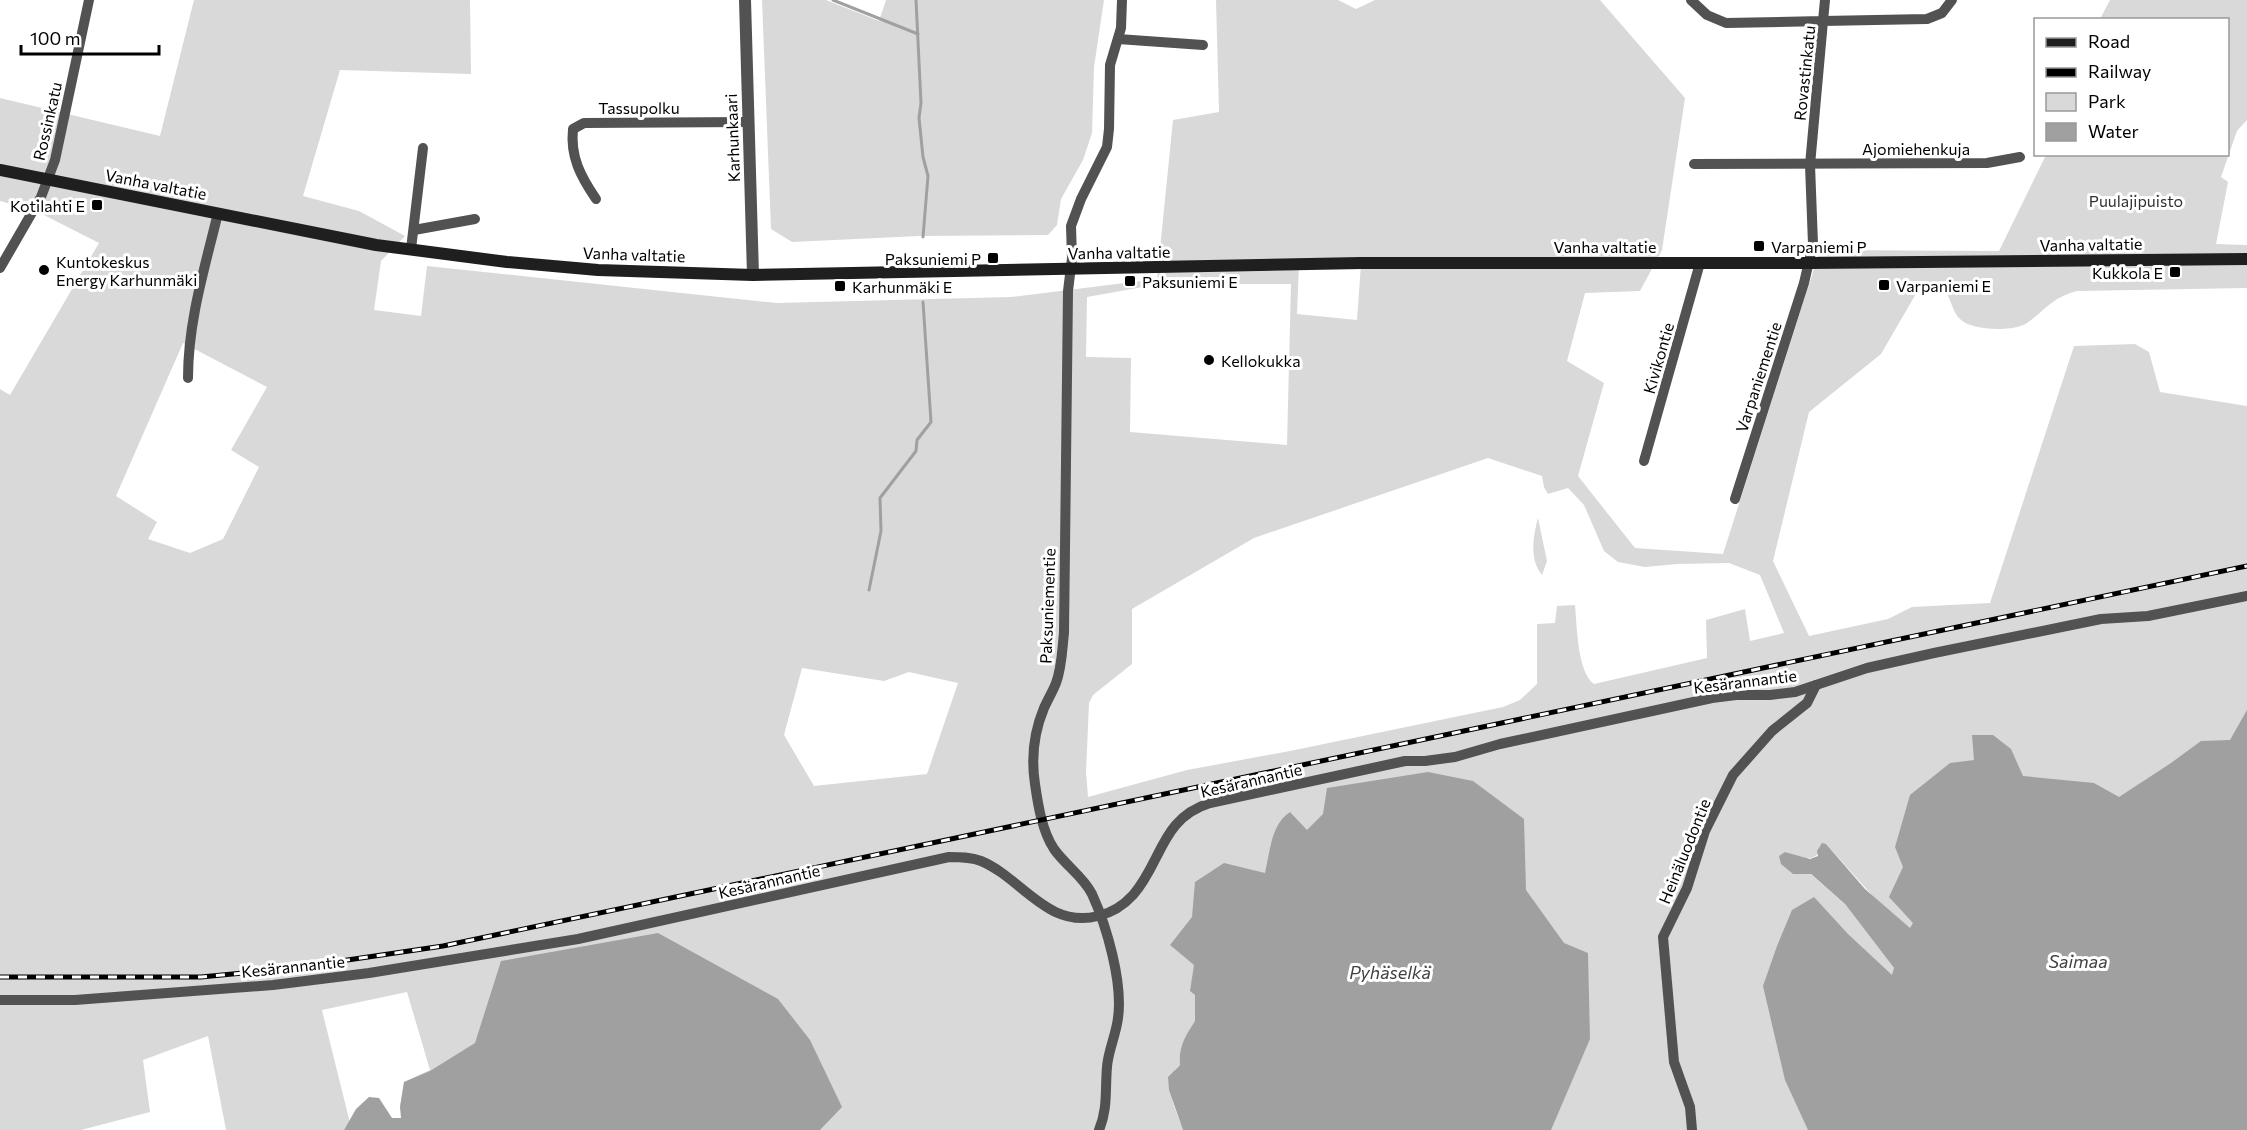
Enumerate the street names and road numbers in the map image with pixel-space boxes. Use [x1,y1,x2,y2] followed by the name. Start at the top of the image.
[1790,25,1818,121] street label: Rovastinkatu
[29,80,65,162] street label: Rossinkatu
[721,93,743,183] street label: Karhunkaari
[598,98,680,117] street label: Tassupolku
[1862,139,1970,158] street label: Ajomiehenkuja
[104,165,208,203] street label: Vanha valtatie
[2039,234,2143,254] street label: Vanha valtatie
[1554,237,1656,256] street label: Vanha valtatie
[1067,242,1171,262] street label: Vanha valtatie
[582,243,686,265] street label: Vanha valtatie
[1731,319,1785,435] street label: Varpaniementie
[1639,320,1677,396] street label: Kivikontie
[1035,548,1059,664] street label: Paksuniementie
[1692,665,1798,697] street label: Kesärannantie
[1198,759,1304,801] street label: Kesärannantie
[1654,796,1714,906] street label: Heinäluodontie
[716,860,822,902] street label: Kesärannantie
[240,951,346,981] street label: Kesärannantie

